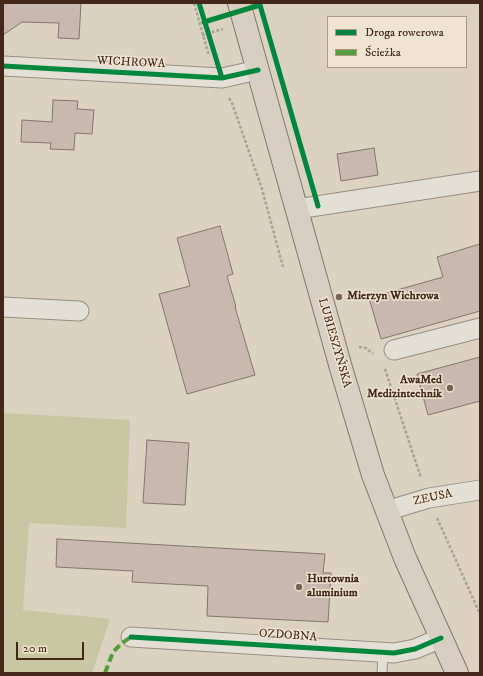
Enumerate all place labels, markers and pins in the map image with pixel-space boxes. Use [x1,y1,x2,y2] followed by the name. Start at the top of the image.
[347,290,439,304] place label: Mierzyn Wichrowa
[334,292,344,302] marker: Mierzyn Wichrowa
[367,374,442,402] place label: AwaMed Medizintechnik
[445,383,455,393] marker: AwaMed Medizintechnik
[307,573,359,601] place label: Hurtownia aluminium
[294,582,304,592] marker: Hurtownia aluminium

